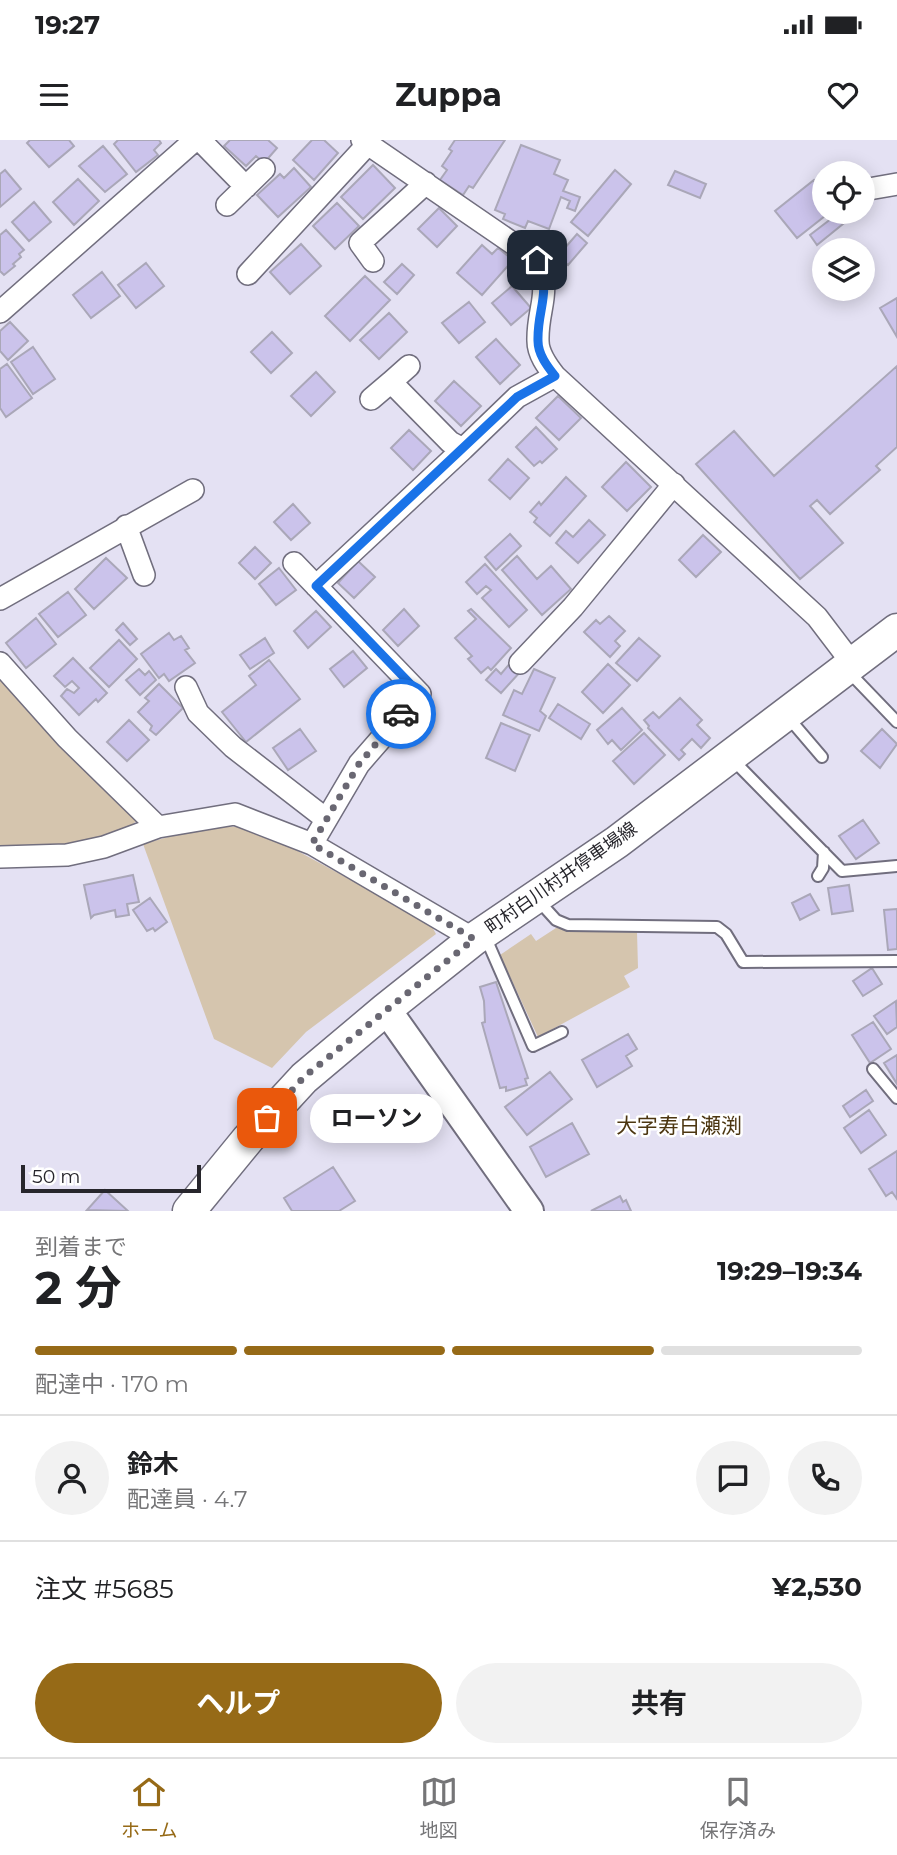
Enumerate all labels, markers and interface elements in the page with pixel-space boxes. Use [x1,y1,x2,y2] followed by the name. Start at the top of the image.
[35,9,100,41] text: 19:27
[395,75,502,114] text: Zuppa
[35,76,73,114] icon: menu
[824,76,862,114] icon: heart
[812,161,875,301] map controls
[812,161,875,224] button: locate
[507,230,567,290] pin
[812,238,875,301] button: layers
[518,241,556,279] icon: home
[366,679,436,749] courier
[382,695,420,733] icon: car
[481,817,641,939] street label: 町村白川村井停車場線
[237,1088,297,1148] pin
[309,1094,442,1142] callout: ローソン
[248,1099,286,1137] icon: bag
[331,1104,423,1132] text: ローソン
[616,1113,742,1138] district label: 大字寿白瀬渕
[21,1162,201,1194] scale bar
[32,1165,80,1188] text: 50 m
[35,1233,127,1261] text: 到着まで
[717,1255,862,1287] text: 19:29–19:34
[35,1259,121,1316] text: 2 分
[35,1370,189,1398] text: 配達中 · 170 m
[35,1441,109,1515] button: person
[696,1441,770,1515] button: chat
[788,1441,862,1515] button: phone
[127,1448,179,1480] text: 鈴木
[127,1485,248,1513] text: 配達員 · 4.7
[772,1571,862,1603] text: ¥2,530
[35,1573,174,1605] text: 注文 #5685
[35,1663,442,1743] button: ヘルプ
[456,1663,862,1743] button: 共有
[121,1773,178,1842] tab: ホーム
[420,1773,458,1842] tab: 地図
[700,1773,776,1842] tab: 保存済み

